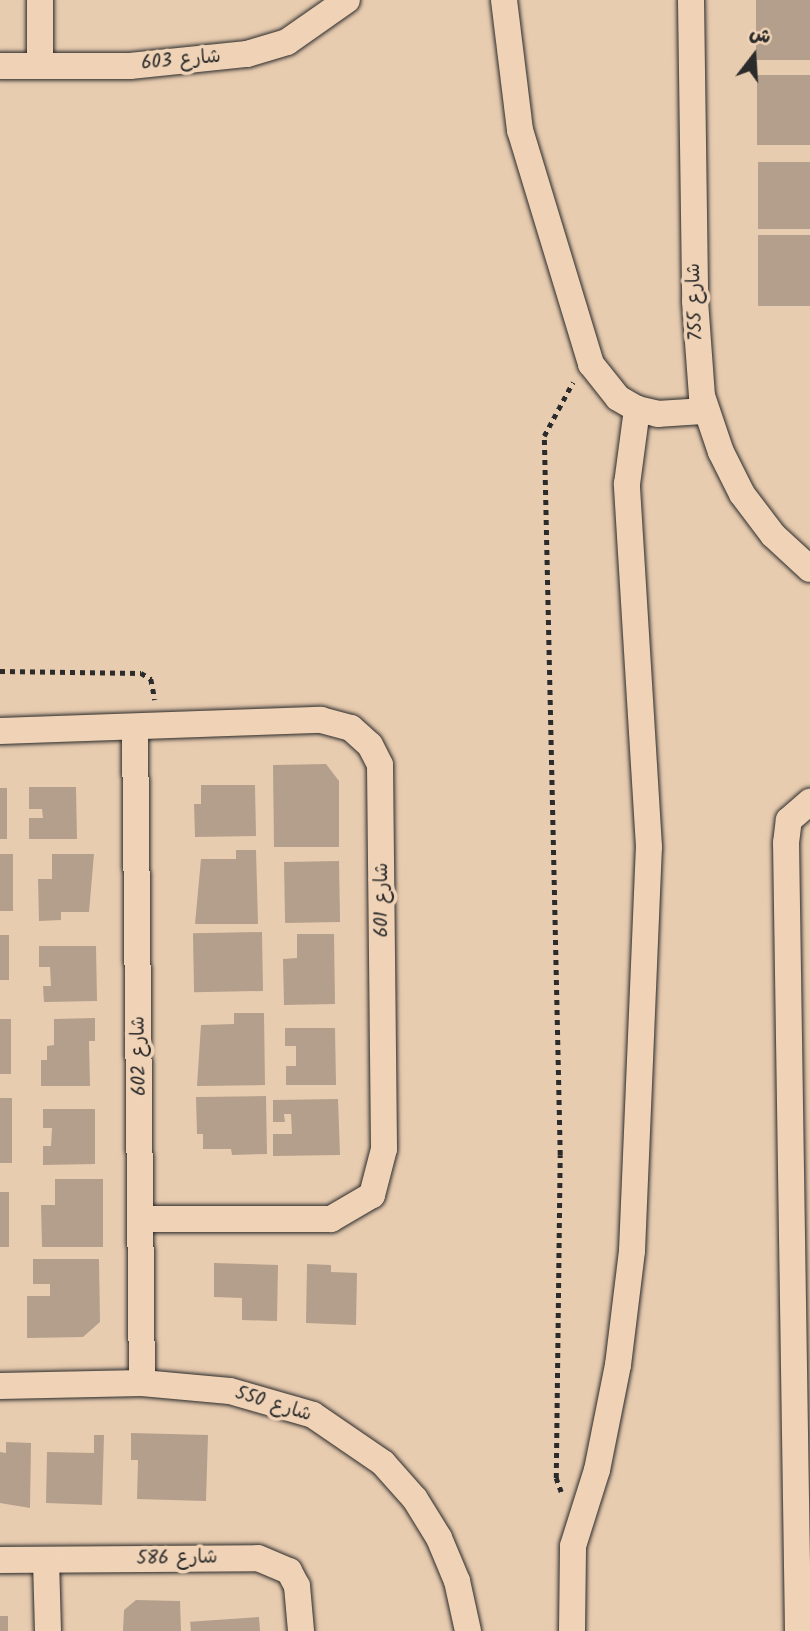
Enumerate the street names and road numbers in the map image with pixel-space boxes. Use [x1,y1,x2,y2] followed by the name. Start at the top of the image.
[140,46,222,76] street label: شارع 603
[683,263,709,341] street label: شارع 755
[372,863,394,937] street label: شارع 601
[128,1016,152,1096] street label: شارع 602
[232,1383,314,1427] street label: شارع 550
[136,1547,218,1571] street label: شارع 586

